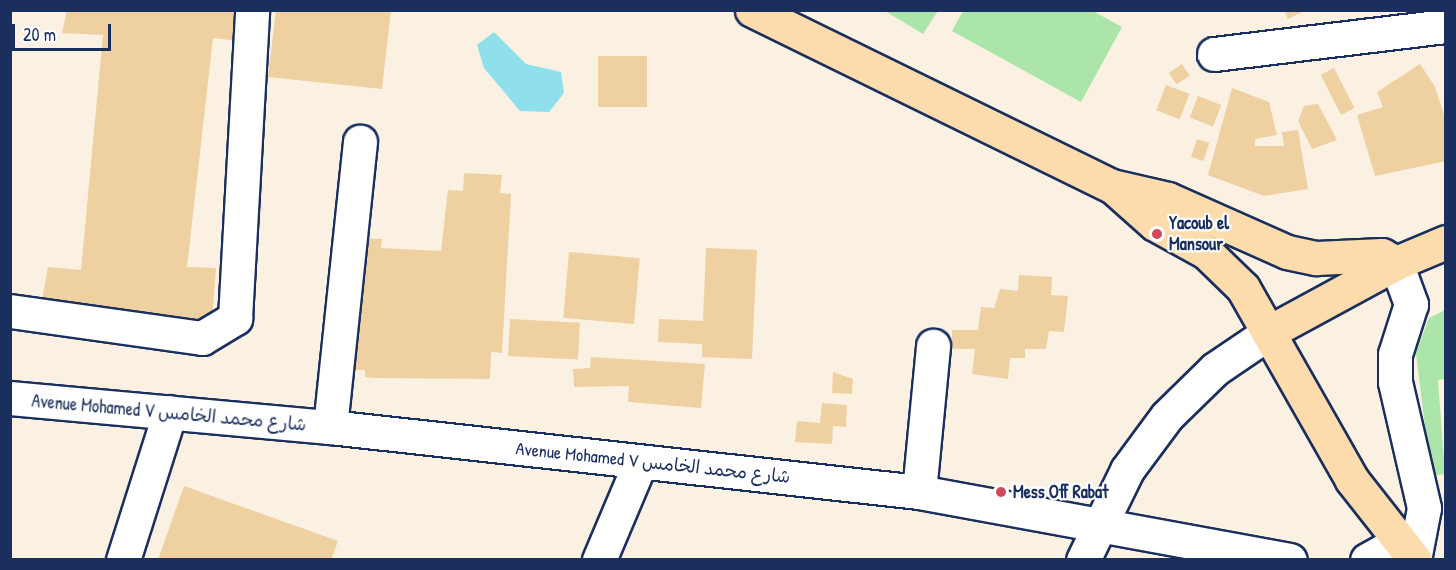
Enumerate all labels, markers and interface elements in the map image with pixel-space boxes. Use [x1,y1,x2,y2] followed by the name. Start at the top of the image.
[15,12,114,50] scale bar
[23,22,56,47] text: 20 m
[1169,213,1229,256] place label: Yacoub el Mansour
[1150,227,1164,241] marker: Yacoub el Mansour
[31,390,307,436] street label: Avenue Mohamed V شارع محمد الخامس
[515,438,791,488] street label: Avenue Mohamed V شارع محمد الخامس
[1013,481,1108,503] place label: Mess Off Rabat
[994,485,1008,499] marker: Mess Off Rabat

